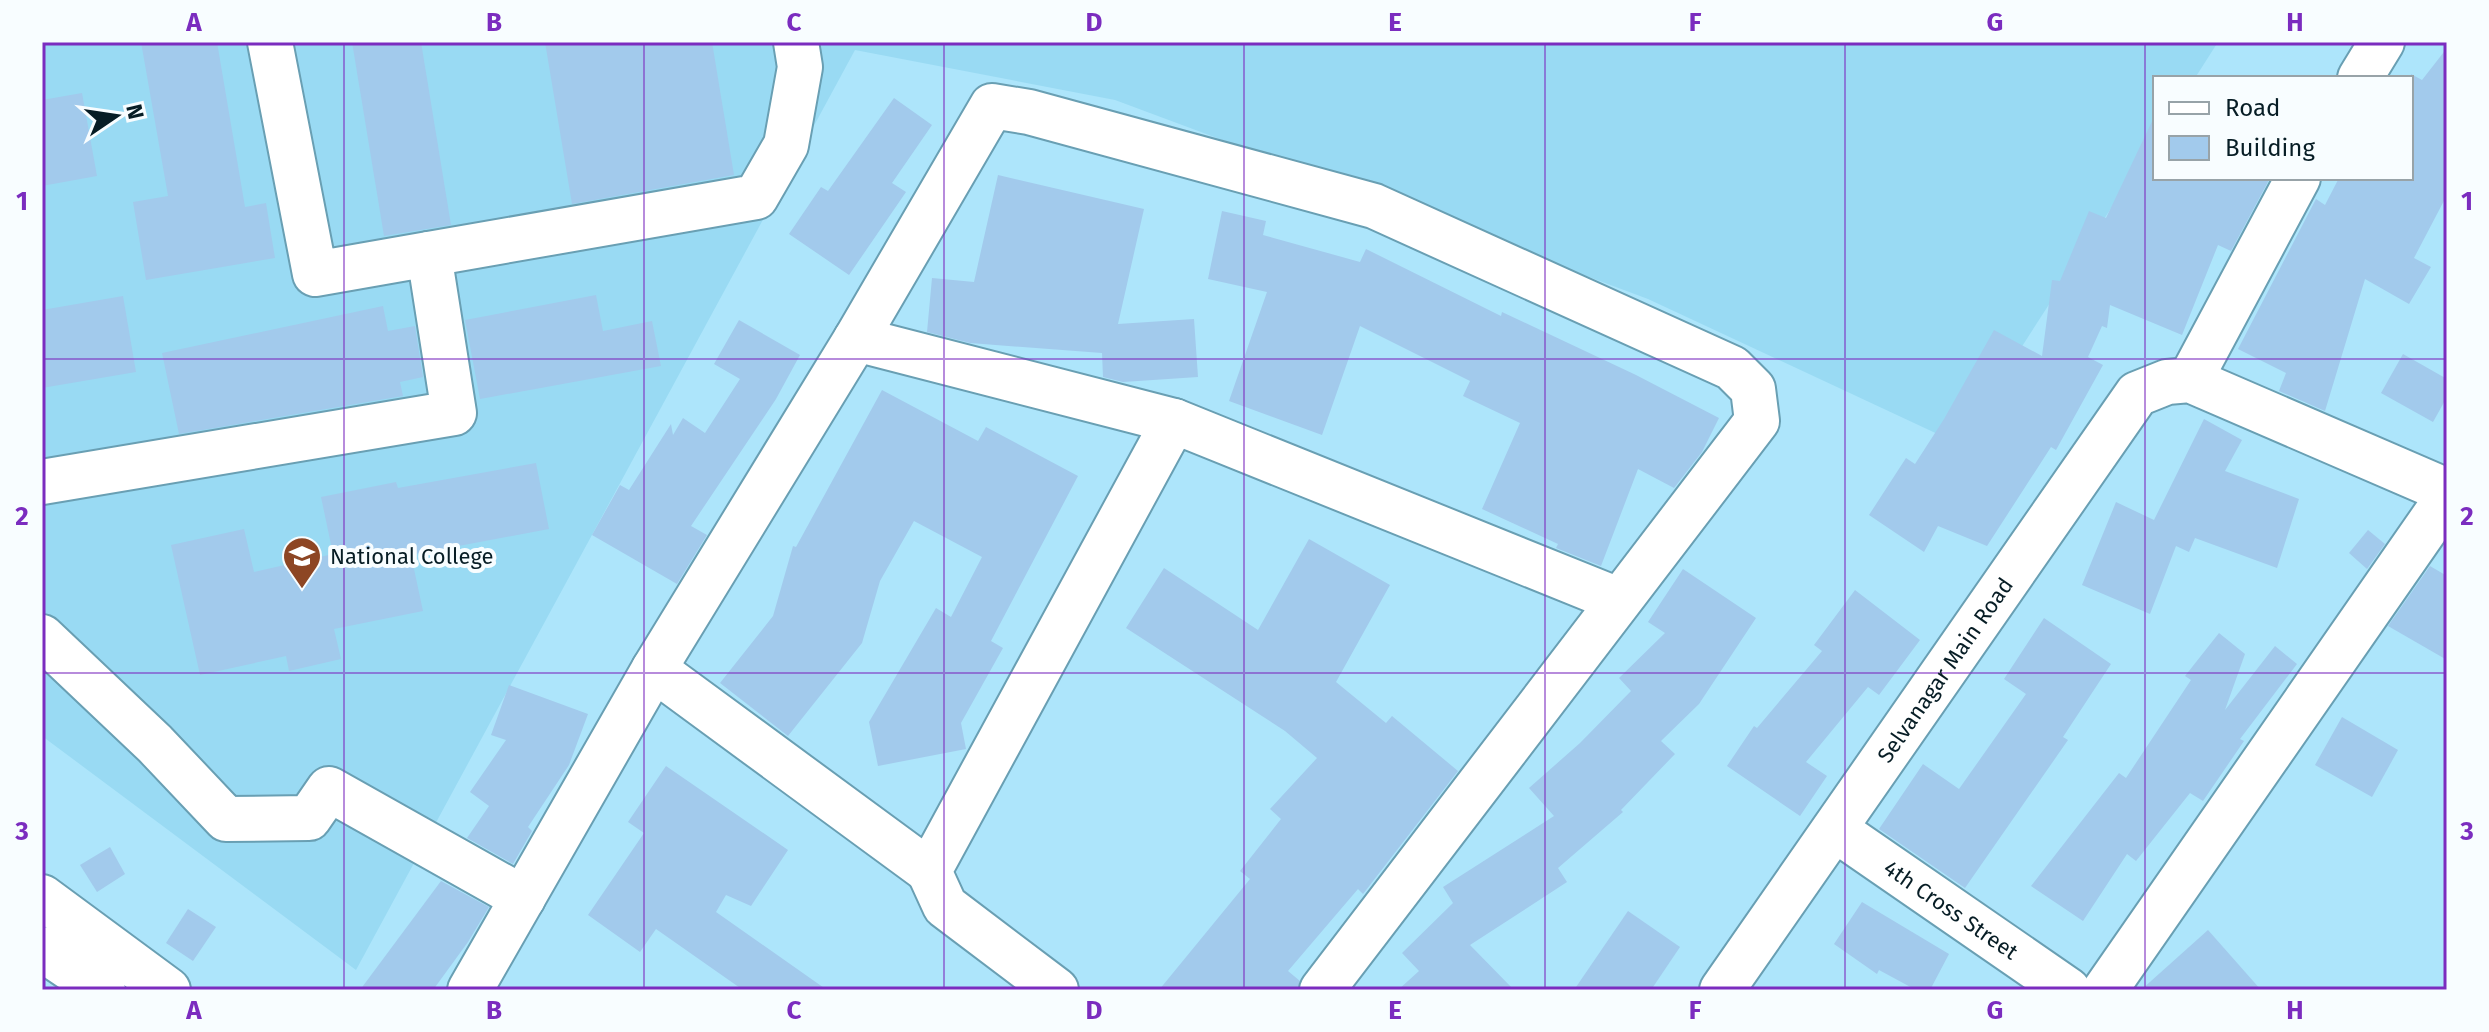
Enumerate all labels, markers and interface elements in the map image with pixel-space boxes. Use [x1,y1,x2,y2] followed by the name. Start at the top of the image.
[185,7,202,38] text: A
[486,7,502,38] text: B
[787,7,802,38] text: C
[1086,7,1103,38] text: D
[1388,7,1402,38] text: E
[1689,7,1702,38] text: F
[1987,7,2003,38] text: G
[2286,7,2304,38] text: H
[76,76,156,156] north arrow
[2153,76,2413,180] legend
[2225,94,2280,122] text: Road
[120,101,150,122] text: N
[2225,134,2315,162] text: Building
[16,186,28,217] text: 1
[2461,186,2473,217] text: 1
[15,501,29,532] text: 2
[2460,501,2474,532] text: 2
[281,535,323,590] school or university icon: National College
[330,543,493,570] place label: National College
[1871,572,2019,768] street label: Selvanagar Main Road
[14,816,29,847] text: 3
[2459,816,2474,847] text: 3
[1879,854,2023,966] street label: 4th Cross Street
[185,995,202,1026] text: A
[486,995,502,1026] text: B
[787,995,802,1026] text: C
[1086,995,1103,1026] text: D
[1388,995,1402,1026] text: E
[1689,995,1702,1026] text: F
[1987,995,2003,1026] text: G
[2286,995,2304,1026] text: H

